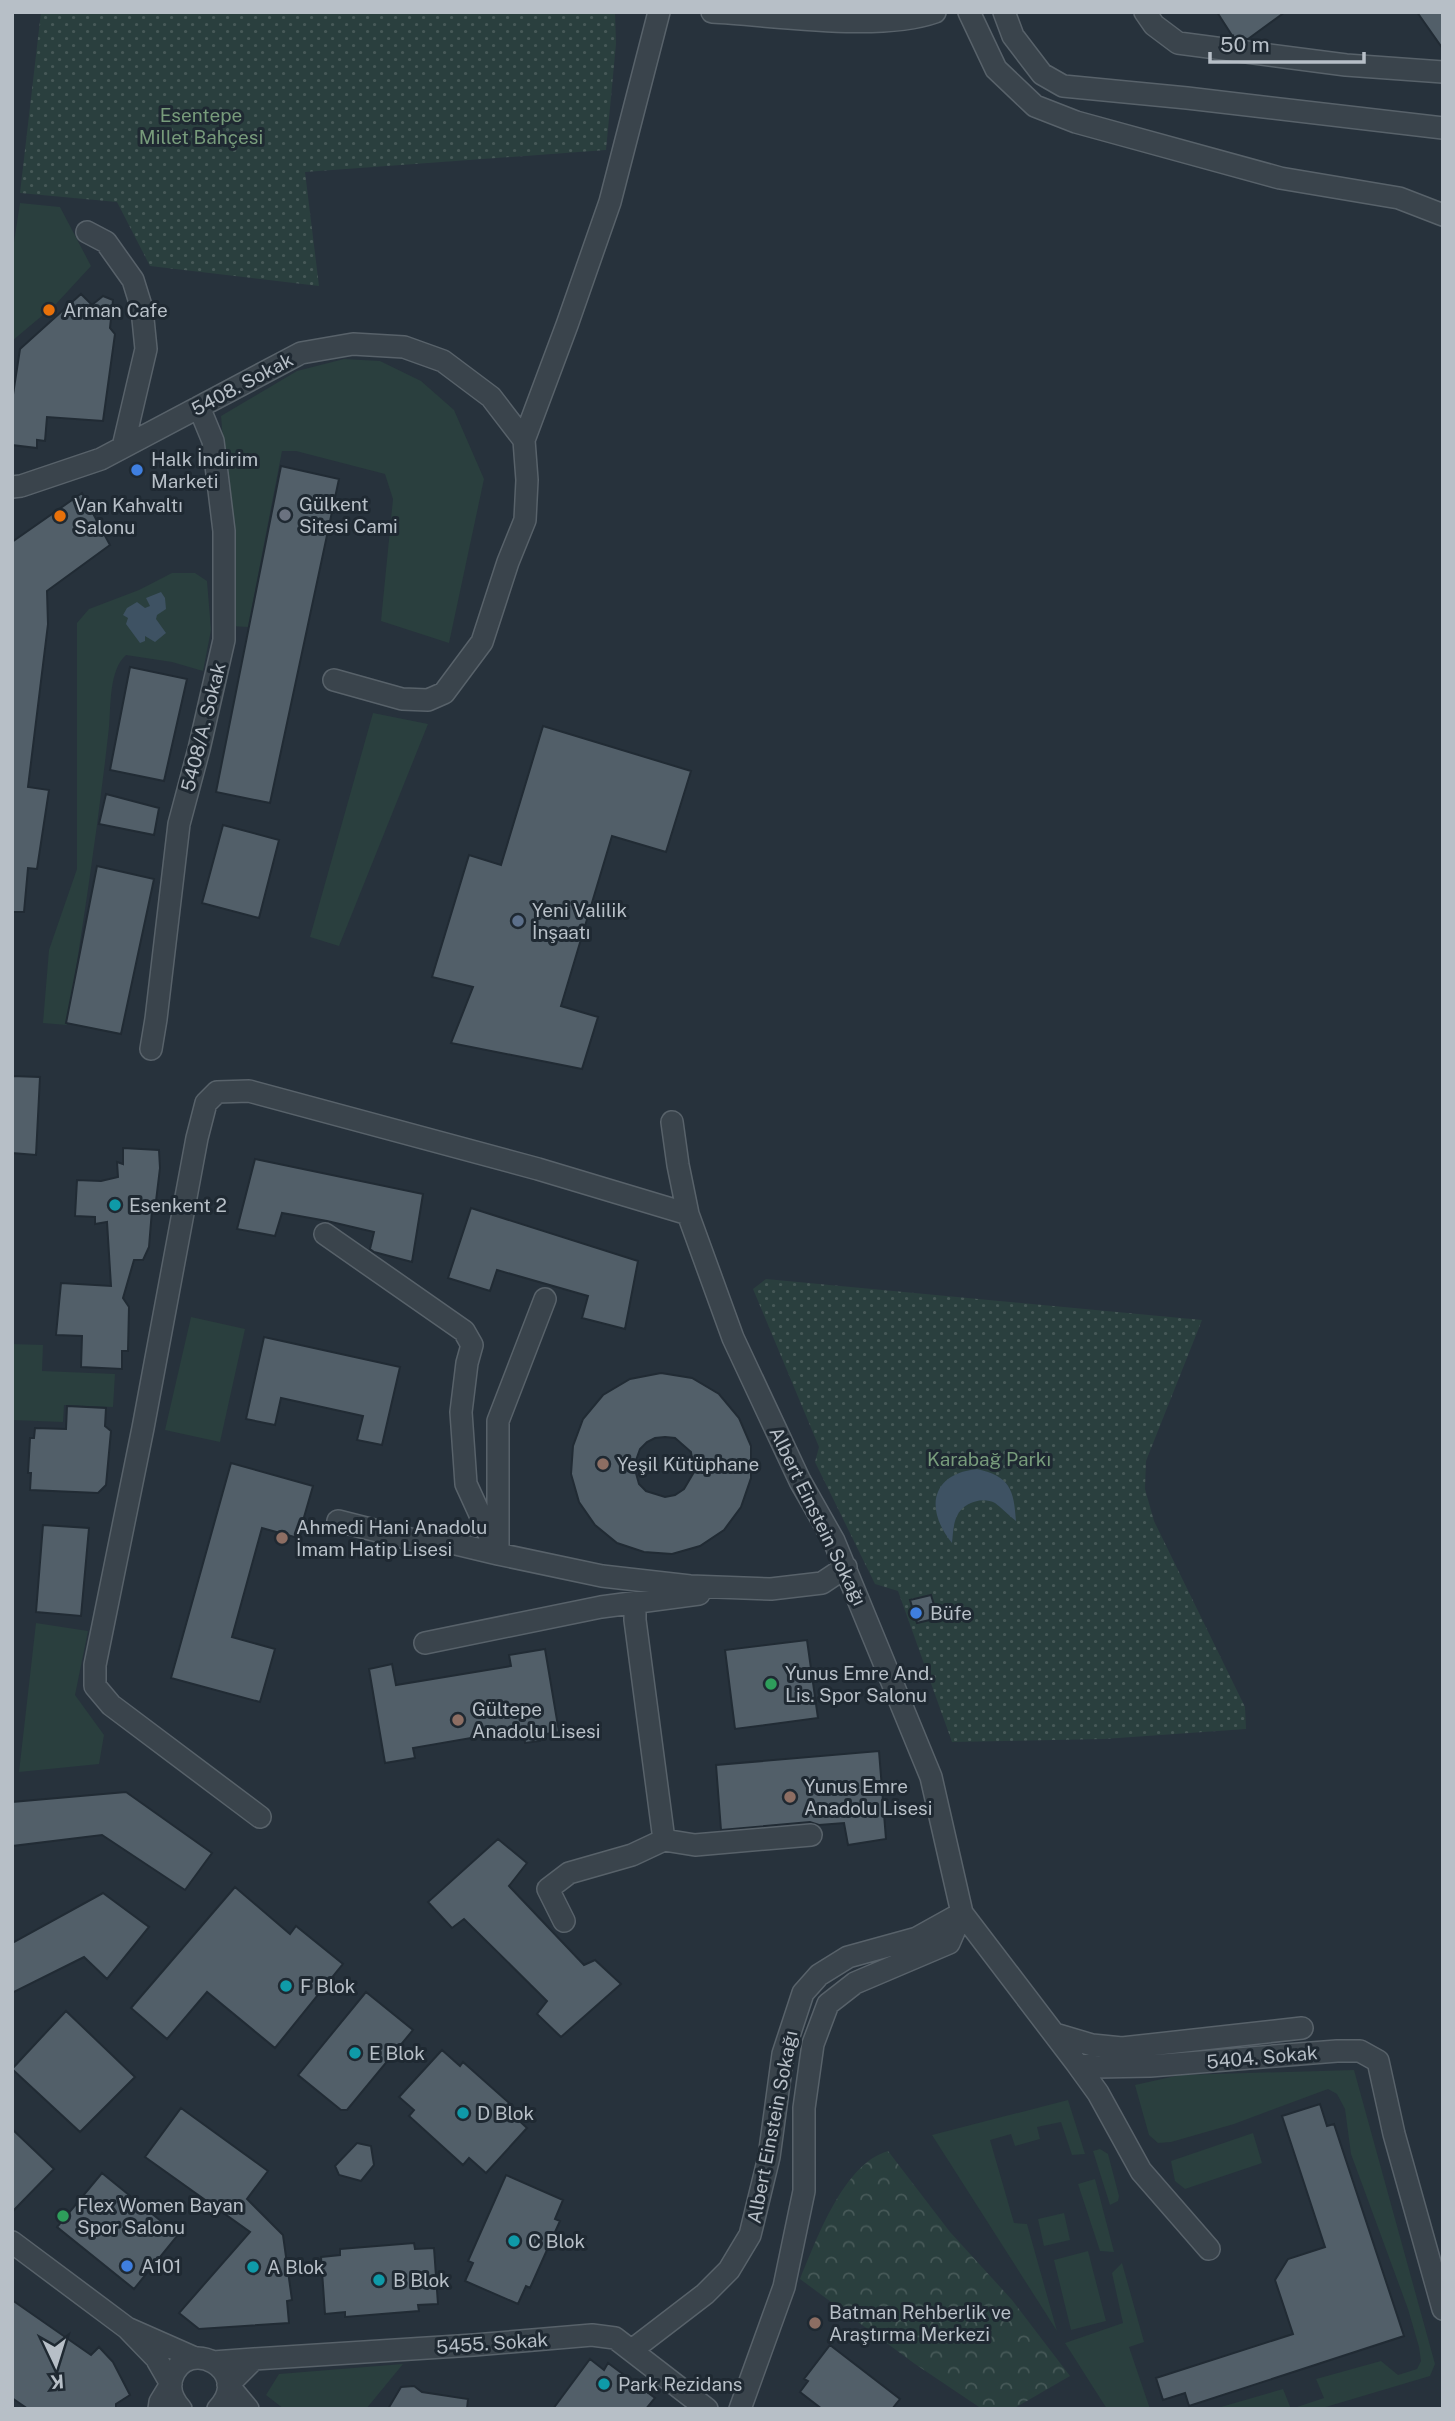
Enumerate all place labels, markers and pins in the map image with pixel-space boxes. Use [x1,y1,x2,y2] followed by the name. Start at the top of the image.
[63,299,168,321] place label: Arman Cafe
[41,302,57,318] marker: Arman Cafe
[151,448,258,492] place label: Halk İndirim Marketi
[129,462,145,478] marker: Halk İndirim Marketi
[299,493,398,537] place label: Gülkent Sitesi Cami
[74,494,183,538] place label: Van Kahvaltı Salonu
[277,507,293,523] marker: Gülkent Sitesi Cami
[52,508,68,524] marker: Van Kahvaltı Salonu
[532,899,627,943] place label: Yeni Valilik İnşaatı
[510,913,526,929] marker: Yeni Valilik İnşaatı
[129,1194,227,1216] place label: Esenkent 2
[107,1197,123,1213] marker: Esenkent 2
[617,1453,759,1475] place label: Yeşil Kütüphane
[595,1456,611,1472] marker: Yeşil Kütüphane
[296,1516,487,1560] place label: Ahmedi Hani Anadolu İmam Hatip Lisesi
[274,1530,290,1546] marker: Ahmedi Hani Anadolu İmam Hatip Lisesi
[930,1602,972,1624] place label: Büfe
[908,1605,924,1621] marker: Büfe
[785,1662,934,1706] place label: Yunus Emre And. Lis. Spor Salonu
[763,1676,779,1692] marker: Yunus Emre And. Lis. Spor Salonu
[472,1698,600,1742] place label: Gültepe Anadolu Lisesi
[450,1712,466,1728] marker: Gültepe Anadolu Lisesi
[804,1775,932,1819] place label: Yunus Emre Anadolu Lisesi
[782,1789,798,1805] marker: Yunus Emre Anadolu Lisesi
[300,1975,356,1997] place label: F Blok
[278,1978,294,1994] marker: F Blok
[369,2042,425,2064] place label: E Blok
[347,2045,363,2061] marker: E Blok
[477,2102,535,2124] place label: D Blok
[455,2105,471,2121] marker: D Blok
[77,2194,244,2238] place label: Flex Women Bayan Spor Salonu
[55,2208,71,2224] marker: Flex Women Bayan Spor Salonu
[528,2230,585,2252] place label: C Blok
[506,2233,522,2249] marker: C Blok
[141,2255,182,2277] place label: A101
[267,2256,325,2278] place label: A Blok
[119,2258,135,2274] marker: A101
[245,2259,261,2275] marker: A Blok
[393,2269,450,2291] place label: B Blok
[371,2272,387,2288] marker: B Blok
[829,2301,1011,2345] place label: Batman Rehberlik ve Araştırma Merkezi
[807,2315,823,2331] marker: Batman Rehberlik ve Araştırma Merkezi
[618,2373,742,2395] place label: Park Rezidans
[596,2376,612,2392] marker: Park Rezidans

